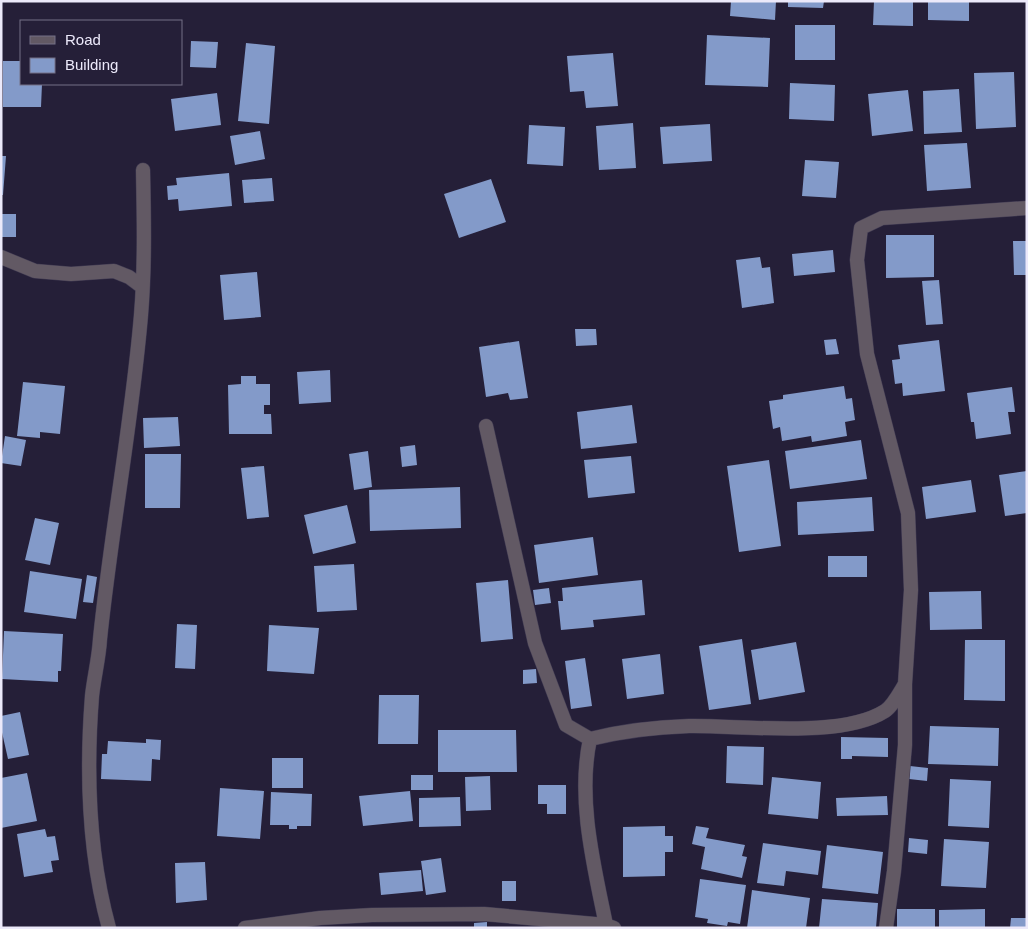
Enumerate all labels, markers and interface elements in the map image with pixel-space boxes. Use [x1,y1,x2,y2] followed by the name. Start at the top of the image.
[20,20,182,85] legend
[65,31,101,48] text: Road
[65,56,118,73] text: Building

